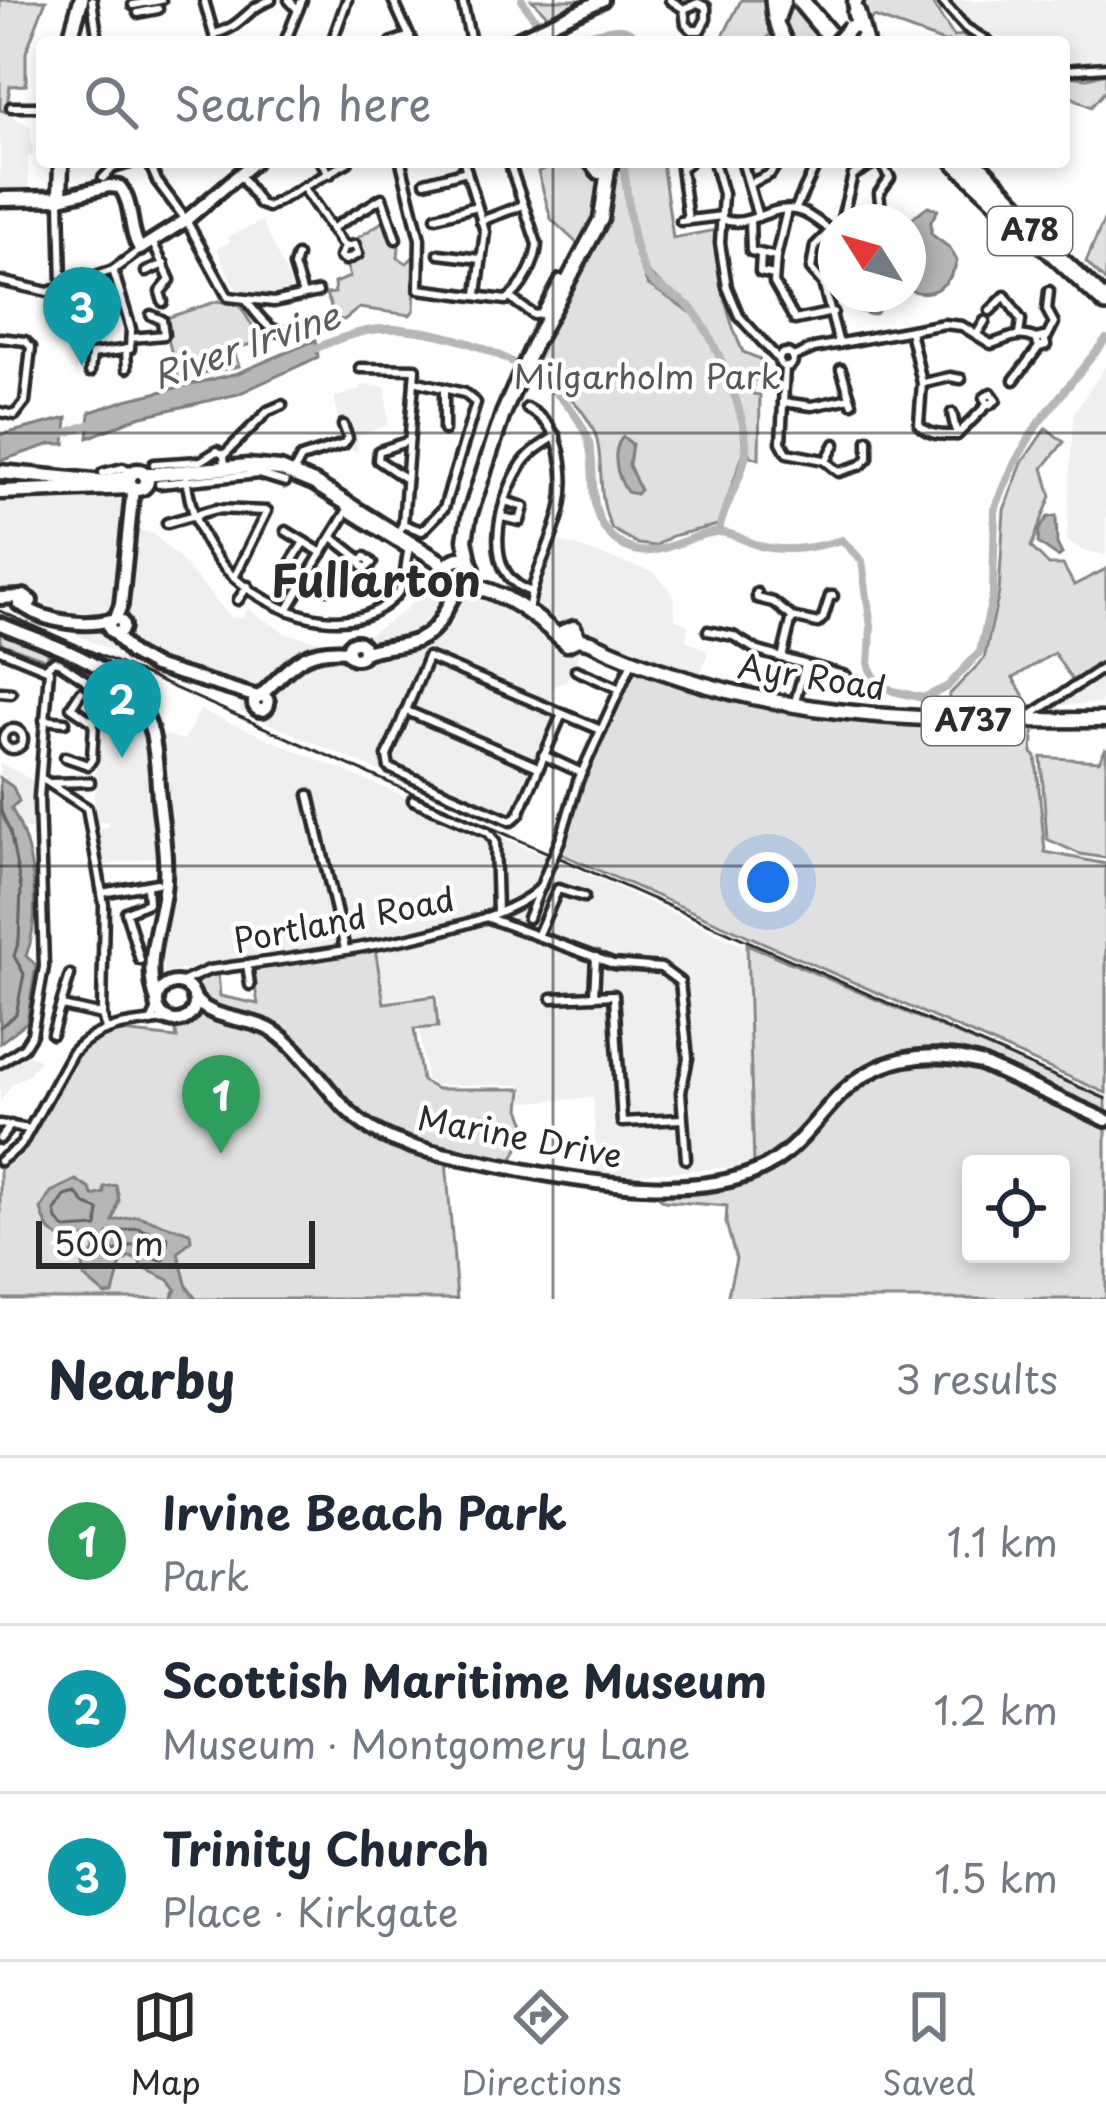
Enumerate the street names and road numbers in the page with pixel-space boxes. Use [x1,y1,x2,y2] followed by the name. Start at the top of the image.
[988,207,1072,255] road number: A78
[735,639,890,711] street label: Ayr Road
[922,697,1024,745] road number: A737
[229,872,458,964] street label: Portland Road
[414,1091,627,1179] street label: Marine Drive

